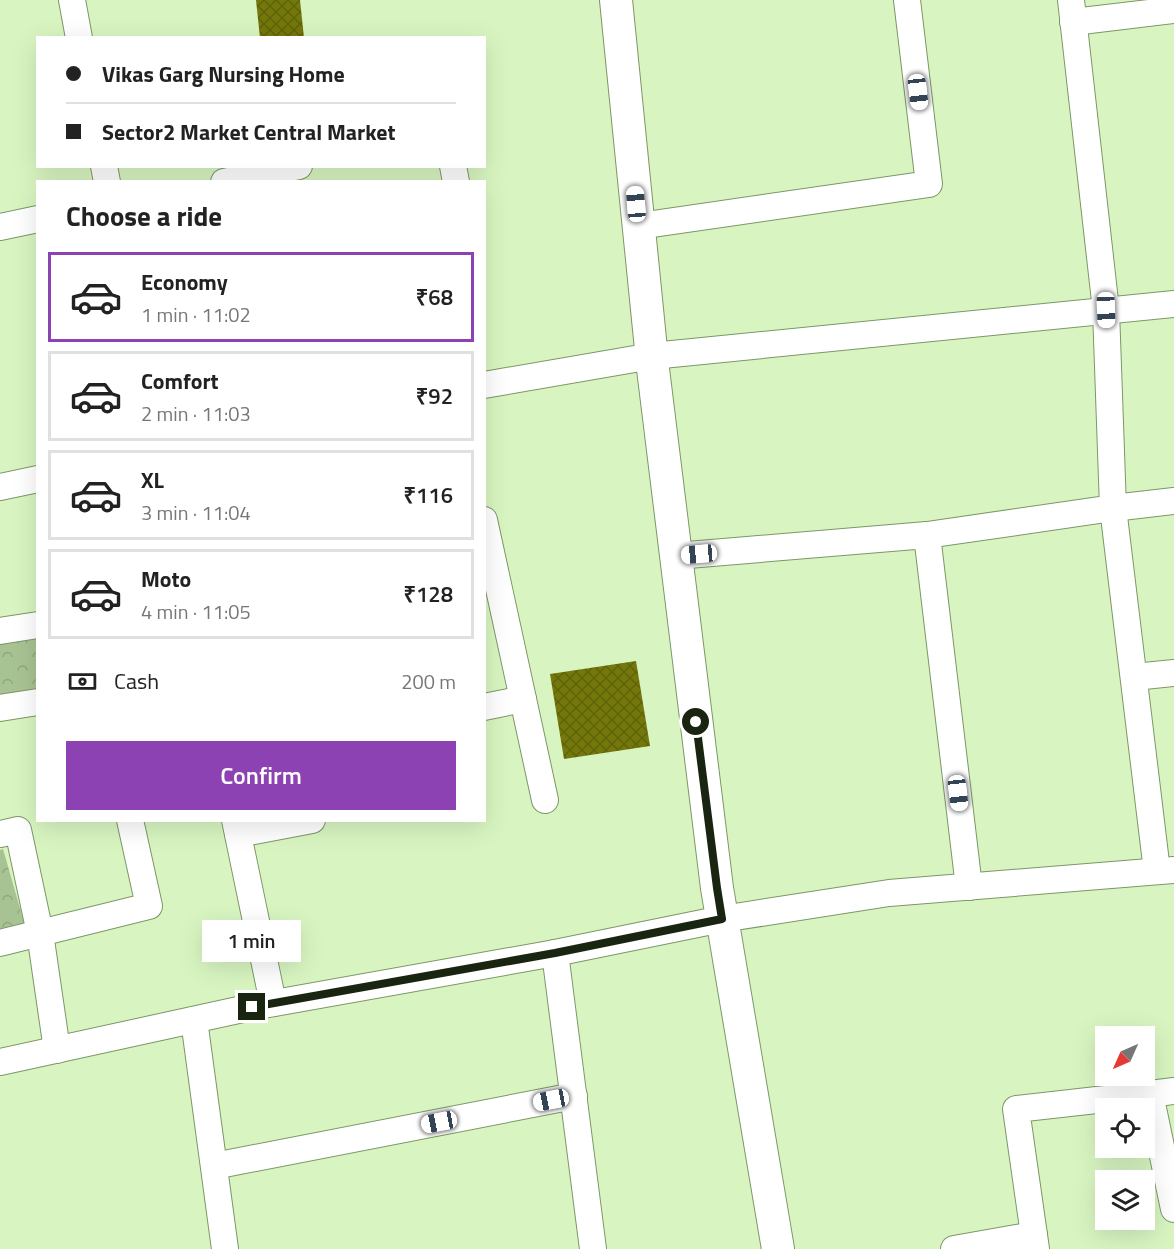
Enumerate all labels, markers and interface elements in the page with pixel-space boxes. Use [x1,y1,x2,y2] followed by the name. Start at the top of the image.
[102,57,345,91] text: Vikas Garg Nursing Home
[907,73,929,111] car
[102,115,396,149] text: Sector2 Market Central Market
[625,185,647,223] car
[66,195,222,236] text: Choose a ride
[141,265,228,299] text: Economy
[69,270,123,324] icon: car
[416,280,453,314] text: ₹68
[1096,292,1116,328] car
[141,299,251,330] text: 1 min · 11:02
[141,364,219,398] text: Comfort
[69,369,123,423] icon: car
[416,379,453,413] text: ₹92
[141,398,251,429] text: 2 min · 11:03
[141,463,164,497] text: XL
[69,468,123,522] icon: car
[403,478,453,512] text: ₹116
[141,497,251,528] text: 3 min · 11:04
[680,543,718,565] car
[141,562,191,596] text: Moto
[69,567,123,621] icon: car
[403,577,453,611] text: ₹128
[141,596,251,627] text: 4 min · 11:05
[114,664,159,698] text: Cash
[66,665,99,698] icon: cash
[401,666,456,697] text: 200 m
[682,708,709,735] route start
[66,741,456,810] button: Confirm
[947,774,969,812] car
[202,920,302,962] callout: 1 min
[227,925,276,956] text: 1 min
[238,993,265,1020] route end
[1095,1026,1155,1086] north arrow
[1095,1026,1155,1230] map controls
[532,1088,570,1112] car
[1095,1098,1155,1158] button: locate
[420,1110,458,1134] car
[1095,1170,1155,1230] button: layers

